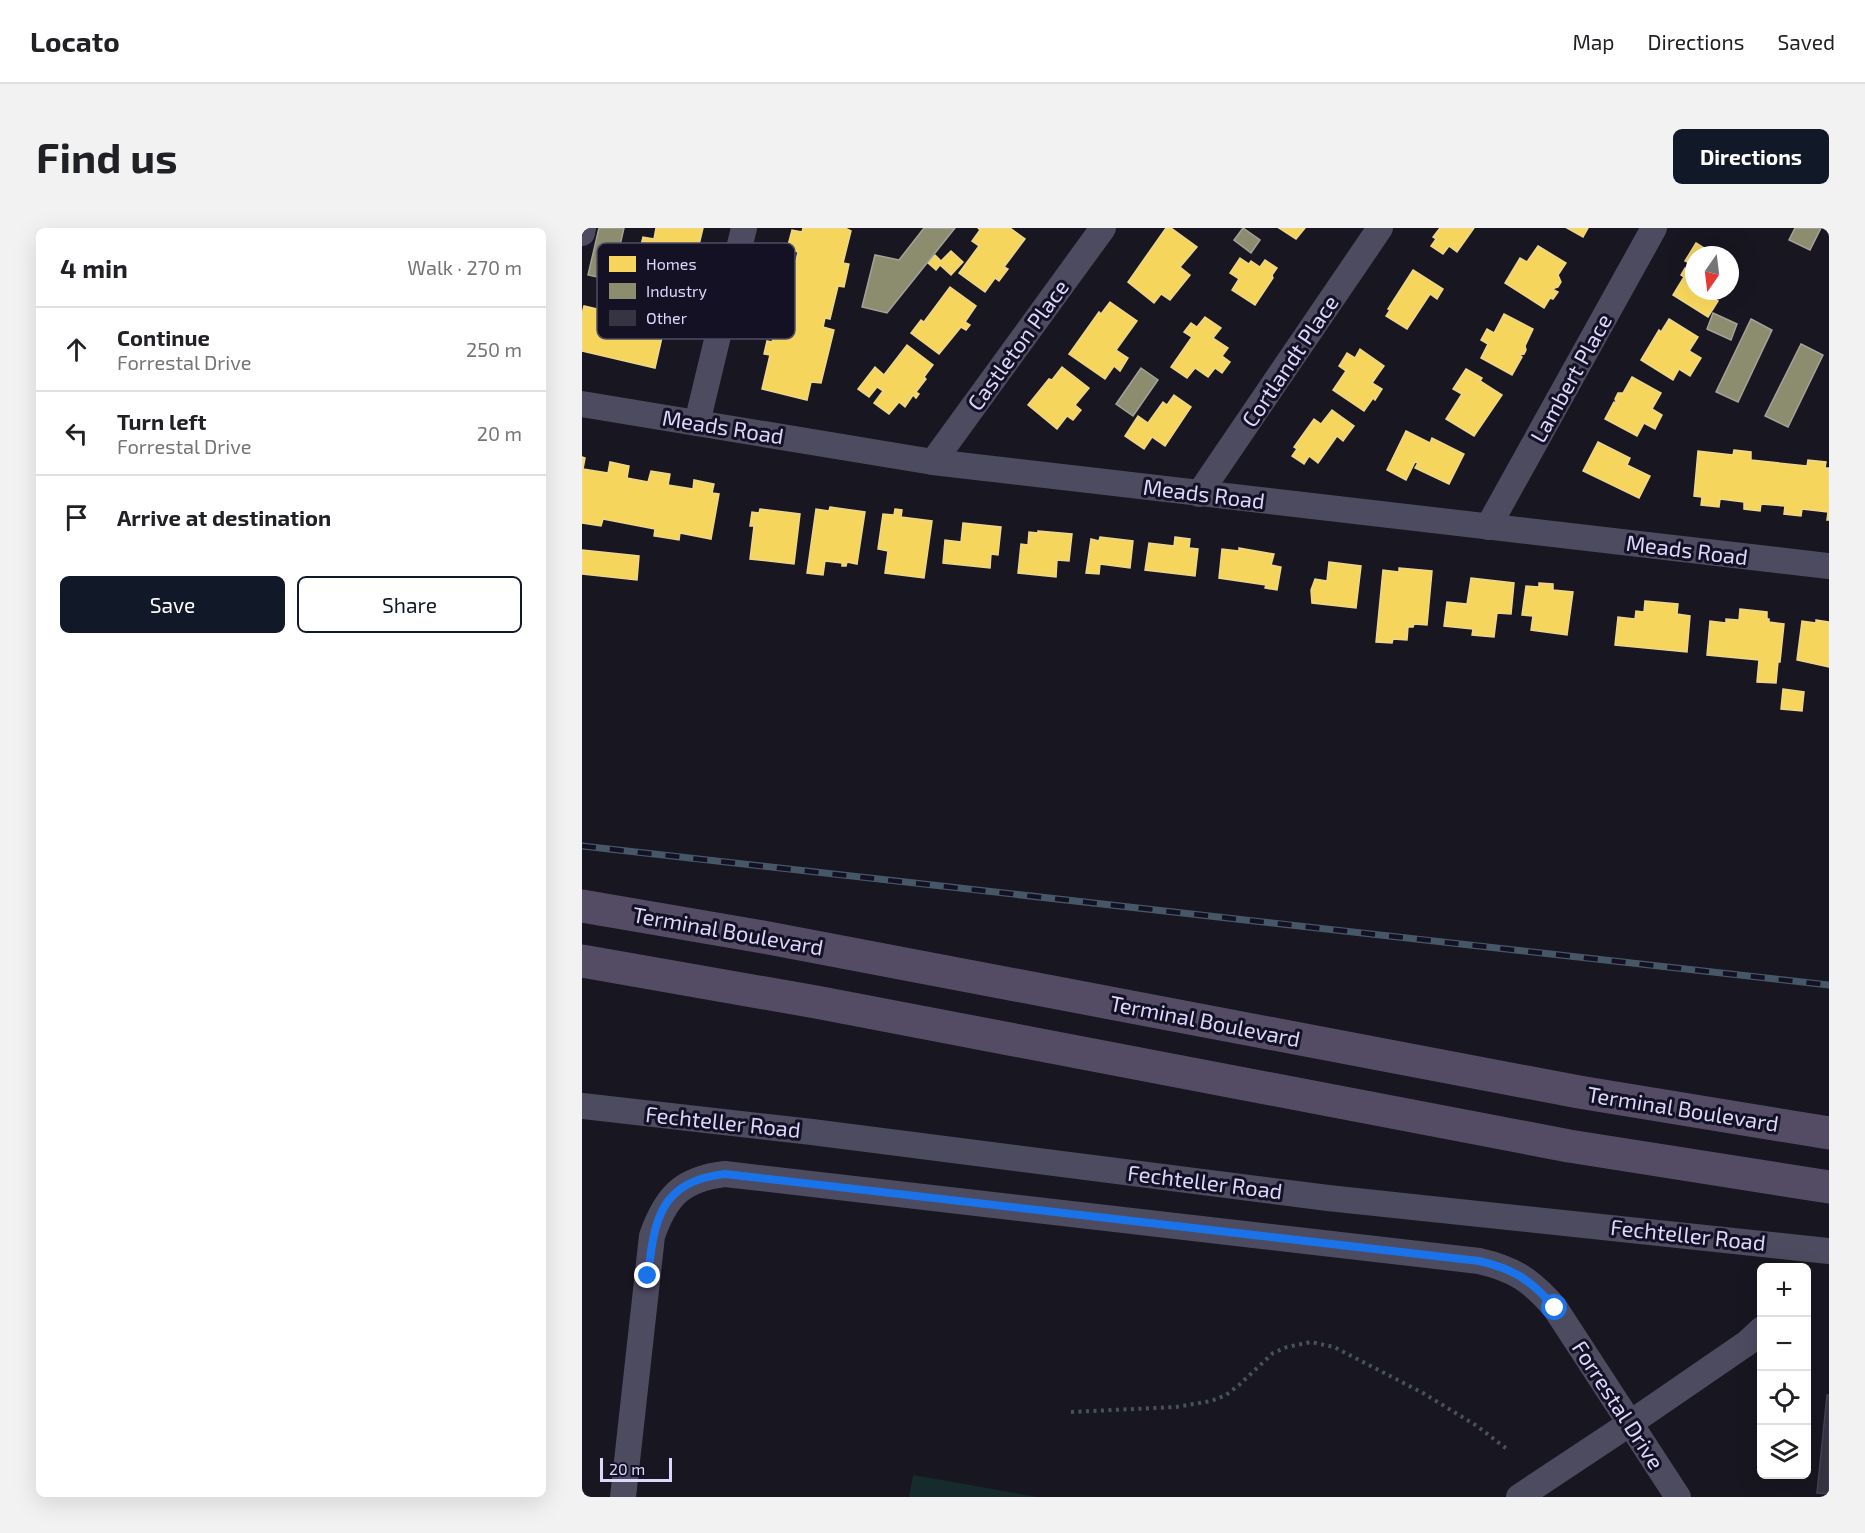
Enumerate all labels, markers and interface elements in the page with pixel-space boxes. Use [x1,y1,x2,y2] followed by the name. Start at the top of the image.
[30,24,120,58] text: Locato
[1572,29,1615,54] text: Map
[1648,29,1744,54] text: Directions
[1777,29,1835,54] text: Saved
[1673,129,1829,184] button: Directions
[36,131,178,181] text: Find us
[597,243,795,339] legend
[1685,246,1739,300] north arrow
[60,252,128,283] text: 4 min
[646,254,697,273] text: Homes
[407,255,522,279] text: Walk · 270 m
[961,274,1073,415] street label: Castleton Place
[646,281,707,300] text: Industry
[1235,290,1343,431] street label: Cortlandt Place
[646,308,688,327] text: Other
[1524,309,1616,446] street label: Lambert Place
[117,324,210,350] text: Continue
[60,333,93,366] icon: ahead
[466,337,522,361] text: 250 m
[117,350,251,374] text: Forrestal Drive
[661,404,786,448] street label: Meads Road
[117,408,206,434] text: Turn left
[60,417,93,450] icon: left
[477,421,522,445] text: 20 m
[117,434,251,458] text: Forrestal Drive
[1142,473,1267,513] street label: Meads Road
[60,501,93,534] icon: arrive
[117,504,331,530] text: Arrive at destination
[1625,529,1750,569] street label: Meads Road
[60,576,285,633] button: Save
[297,576,522,633] button: Share
[631,900,826,960] street label: Terminal Boulevard
[1108,989,1303,1051] street label: Terminal Boulevard
[1586,1080,1781,1136] street label: Terminal Boulevard
[644,1100,802,1142] street label: Fechteller Road
[1126,1159,1284,1203] street label: Fechteller Road
[1609,1213,1767,1255] street label: Fechteller Road
[634,1262,660,1288] route end
[1757,1263,1811,1479] map controls
[1757,1263,1811,1317] button: +
[1541,1294,1567,1320] route start
[1757,1317,1811,1371] button: −
[1568,1335,1670,1474] street label: Forrestal Drive
[1757,1371,1811,1425] button: locate
[1757,1425,1811,1479] button: layers
[600,1455,672,1482] scale bar
[609,1459,645,1478] text: 20 m

